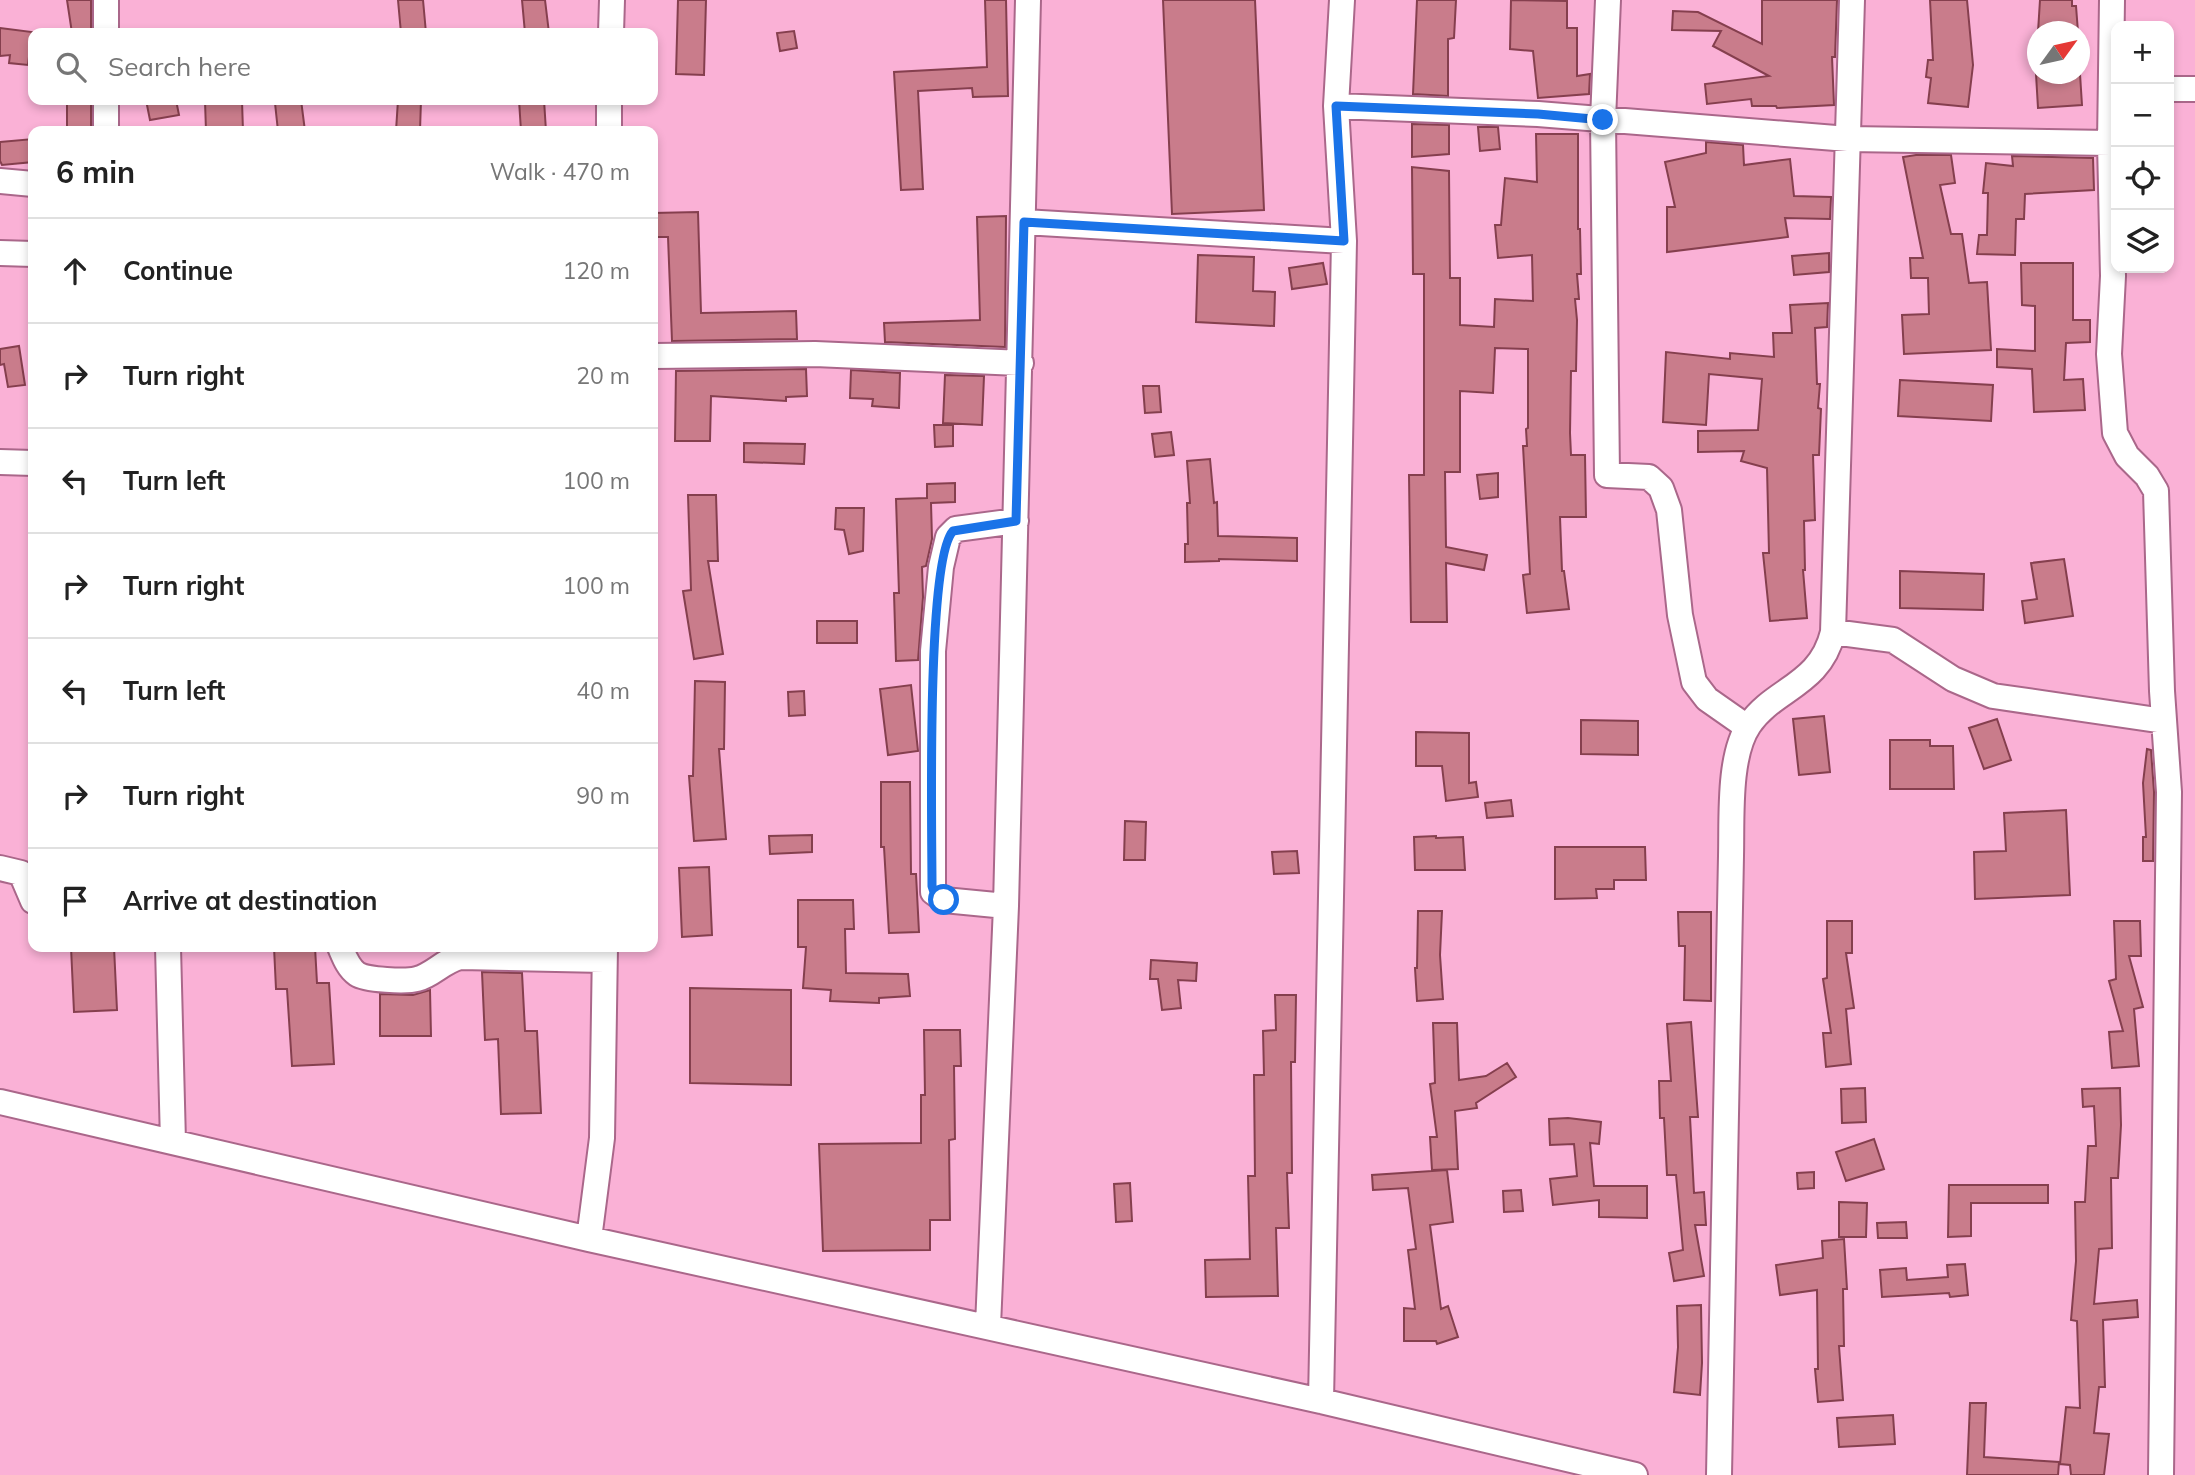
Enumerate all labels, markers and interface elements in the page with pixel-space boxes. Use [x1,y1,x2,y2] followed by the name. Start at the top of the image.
[2027,21,2090,84] north arrow
[2111,21,2174,273] map controls
[2111,21,2174,84] button: +
[28,28,658,105] search box
[52,48,90,86] icon: search
[108,50,251,83] text: Search here
[2111,84,2174,147] button: −
[1587,104,1618,135] route end
[2111,147,2174,210] button: locate
[56,153,135,191] text: 6 min
[490,157,630,186] text: Walk · 470 m
[2111,210,2174,273] button: layers
[56,252,94,290] icon: ahead
[123,254,233,287] text: Continue
[562,256,630,285] text: 120 m
[56,357,94,395] icon: right
[123,359,244,392] text: Turn right
[576,361,630,390] text: 20 m
[56,462,94,500] icon: left
[123,464,225,497] text: Turn left
[562,466,630,495] text: 100 m
[56,567,94,605] icon: right
[123,569,244,602] text: Turn right
[562,571,630,600] text: 100 m
[56,672,94,710] icon: left
[123,674,225,707] text: Turn left
[576,676,630,705] text: 40 m
[56,777,94,815] icon: right
[123,779,244,812] text: Turn right
[576,781,630,810] text: 90 m
[56,882,94,920] icon: arrive
[123,884,378,917] text: Arrive at destination
[928,884,959,915] route start

